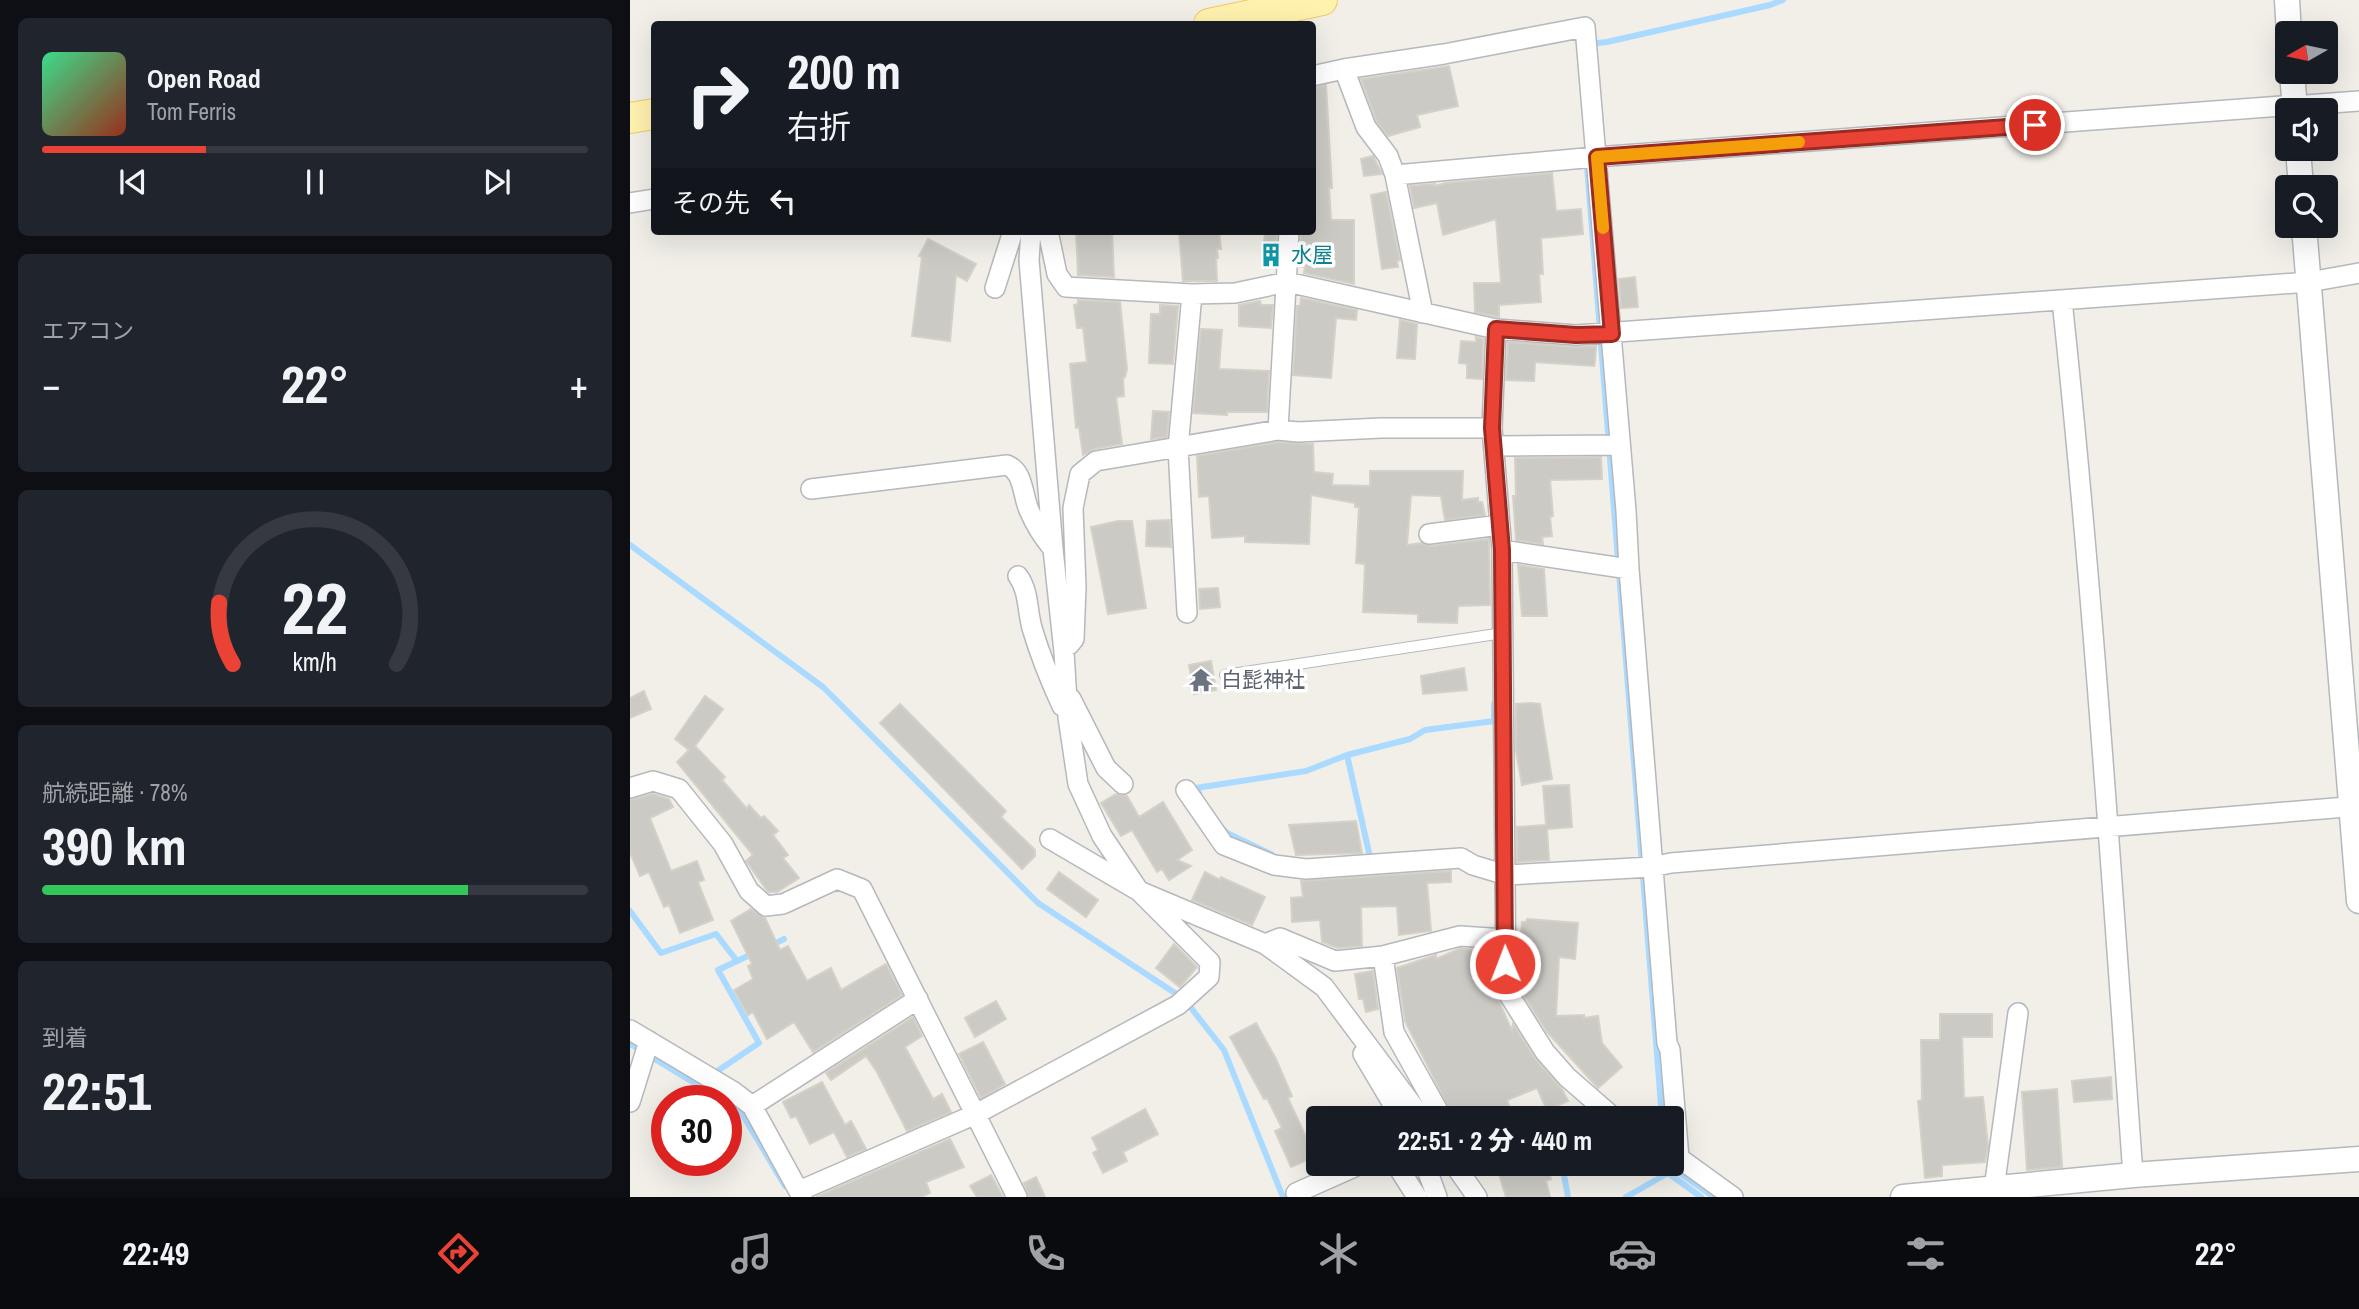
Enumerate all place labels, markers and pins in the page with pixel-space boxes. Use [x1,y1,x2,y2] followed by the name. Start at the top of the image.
[2005,95,2065,155] pin
[1291,240,1333,269] place label: 水屋
[1257,241,1285,269] building icon: 水屋
[1221,665,1305,694] place label: 白髭神社
[1187,666,1215,694] temple icon: 白髭神社

